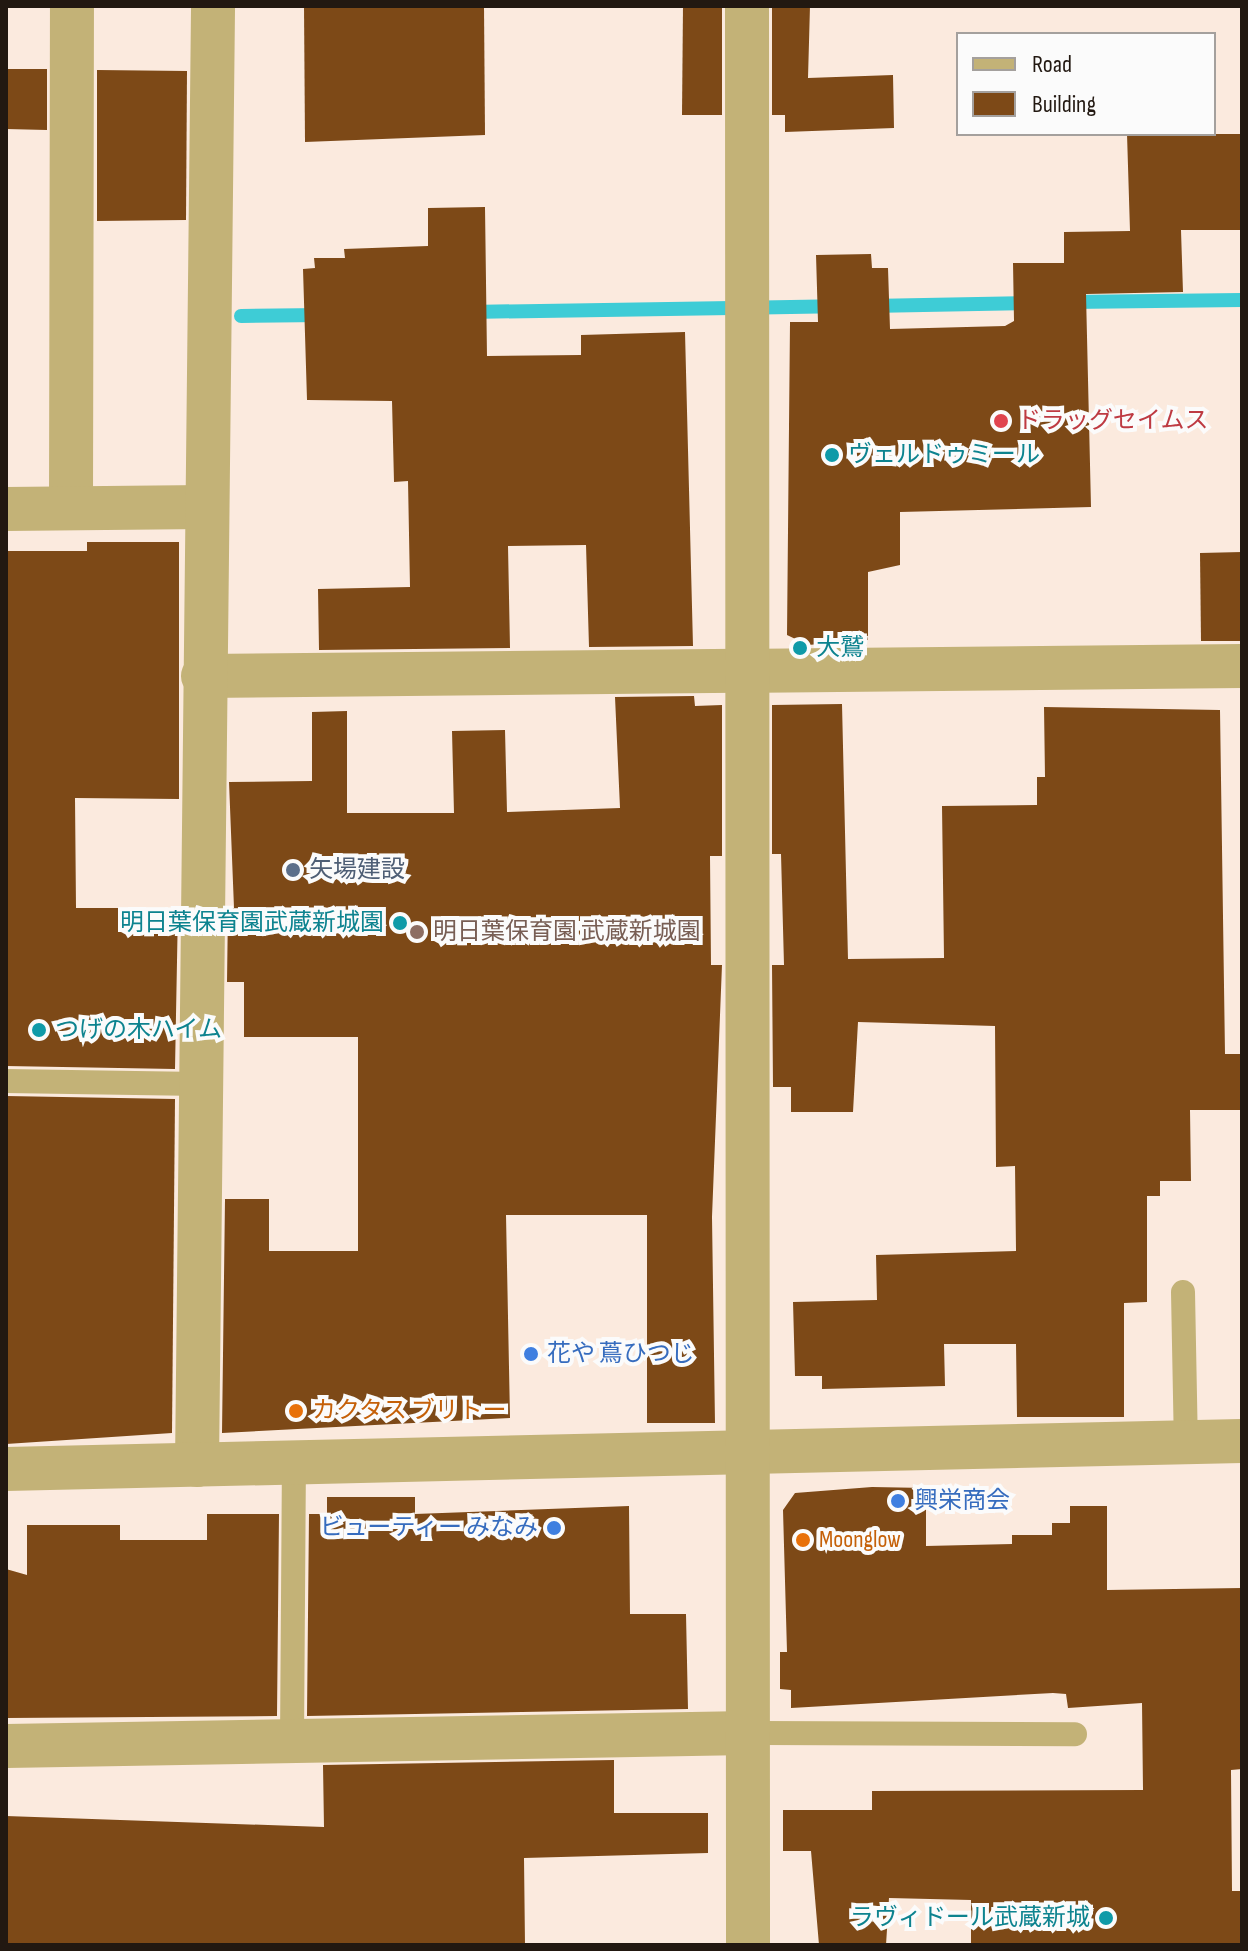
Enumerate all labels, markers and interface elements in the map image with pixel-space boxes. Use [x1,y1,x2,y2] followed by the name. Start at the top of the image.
[956,32,1216,136] legend
[1032,50,1072,79] text: Road
[1032,90,1096,119] text: Building
[1017,407,1209,435] place label: ドラッグセイムス
[992,412,1010,430] marker: ドラッグセイムス
[848,441,1040,469] place label: ヴェルドゥミール
[823,446,841,464] marker: ヴェルドゥミール
[816,634,864,662] place label: 大鷲
[791,639,809,657] marker: 大鷲
[309,856,405,884] place label: 矢場建設
[284,861,302,879] marker: 矢場建設
[120,909,384,937] place label: 明日葉保育園武蔵新城園
[391,914,409,932] marker: 明日葉保育園武蔵新城園
[433,918,701,946] place label: 明日葉保育園 武蔵新城園
[408,923,426,941] marker: 明日葉保育園 武蔵新城園
[55,1016,223,1044] place label: つげの木ハイム
[30,1021,48,1039] marker: つげの木ハイム
[547,1340,695,1368] place label: 花や 蔦ひつじ
[522,1345,540,1363] marker: 花や 蔦ひつじ
[312,1397,508,1425] place label: カクタス ブリトー
[287,1402,305,1420] marker: カクタス ブリトー
[914,1487,1010,1515] place label: 興栄商会
[889,1492,907,1510] marker: 興栄商会
[318,1514,538,1542] place label: ビューティー みなみ
[545,1519,563,1537] marker: ビューティー みなみ
[819,1526,901,1554] place label: Moonglow
[794,1531,812,1549] marker: Moonglow
[850,1904,1090,1932] place label: ラヴィドール武蔵新城
[1097,1909,1115,1927] marker: ラヴィドール武蔵新城

